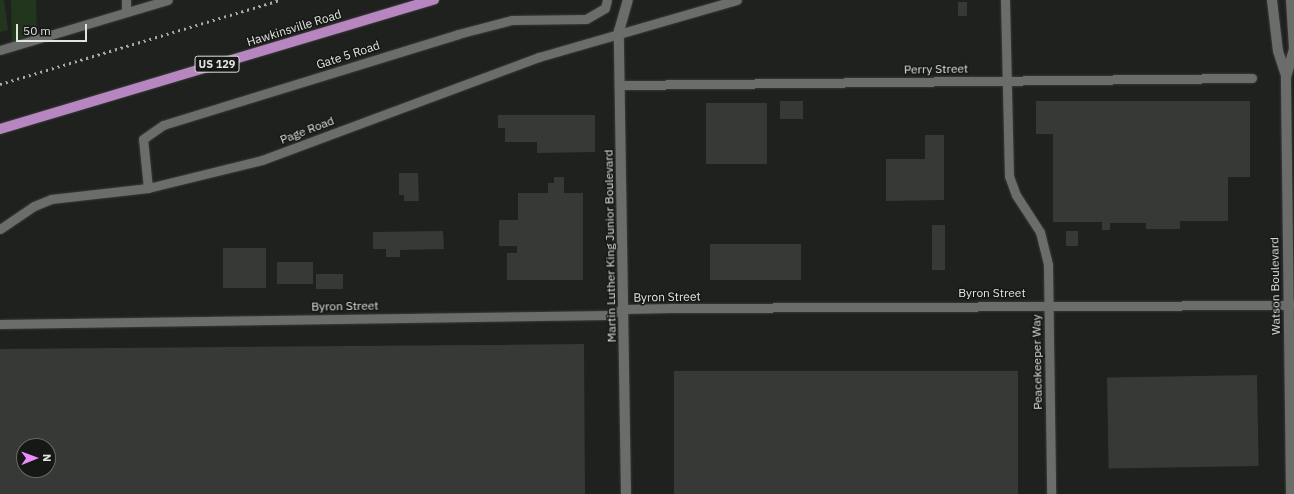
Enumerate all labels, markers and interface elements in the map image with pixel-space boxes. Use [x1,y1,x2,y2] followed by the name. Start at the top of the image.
[245,7,343,49] street label: Hawkinsville Road
[18,16,89,42] scale bar
[23,23,51,38] text: 50 m
[314,38,382,72] street label: Gate 5 Road
[194,55,240,73] road number: US 129
[904,61,968,77] street label: Perry Street
[278,113,336,147] street label: Page Road
[601,149,619,343] street label: Martin Luther King Junior Boulevard
[1267,237,1283,335] street label: Watson Boulevard
[958,286,1026,300] street label: Byron Street
[633,289,701,305] street label: Byron Street
[311,298,379,314] street label: Byron Street
[1029,314,1045,410] street label: Peacekeeper Way
[16,438,56,478] north arrow
[40,454,54,462] text: N

